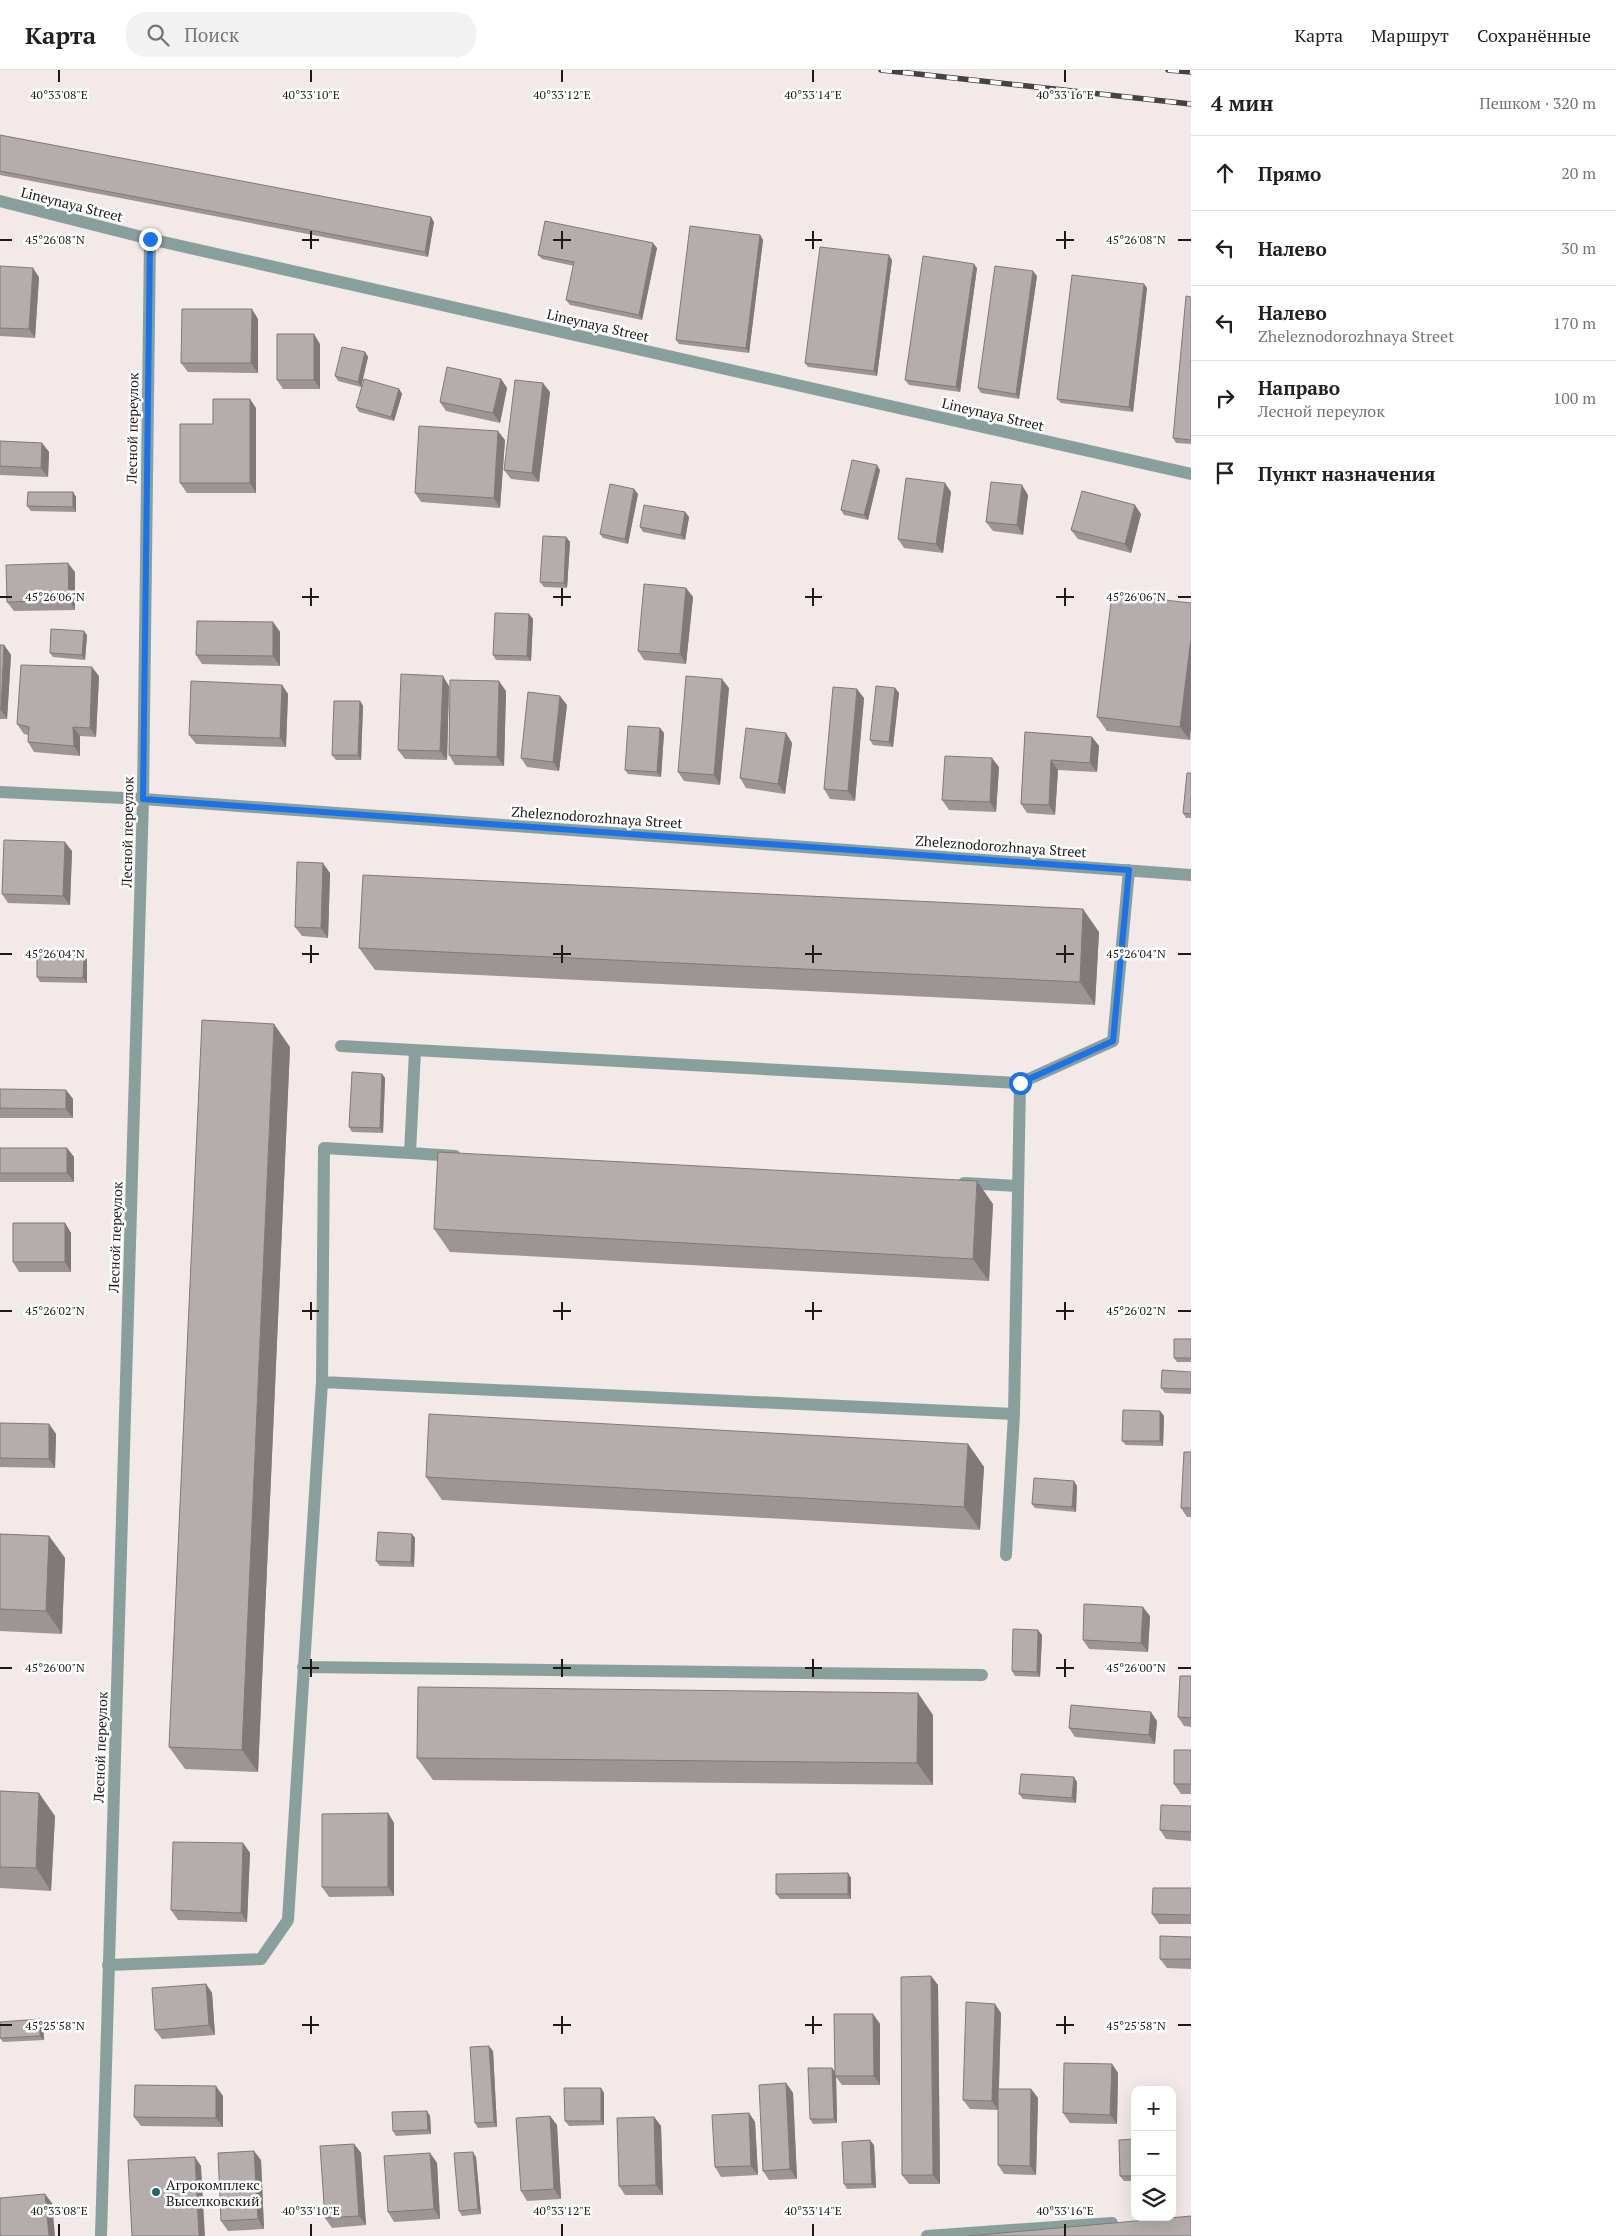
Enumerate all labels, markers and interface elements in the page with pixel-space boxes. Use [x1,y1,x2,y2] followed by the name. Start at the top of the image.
[126,12,476,57] search box
[25,19,96,51] text: Карта
[144,21,172,49] icon: search
[184,22,239,47] text: Поиск
[1294,23,1343,47] text: Карта
[1371,23,1449,47] text: Маршрут
[1477,23,1591,47] text: Сохранённые
[30,87,88,102] text: 40°33'08"E
[282,87,340,102] text: 40°33'10"E
[533,87,591,102] text: 40°33'12"E
[784,87,842,102] text: 40°33'14"E
[1036,87,1094,102] text: 40°33'16"E
[1211,89,1273,117] text: 4 мин
[1479,92,1596,114] text: Пешком · 320 m
[1211,159,1239,187] icon: ahead
[1258,161,1321,186] text: Прямо
[1561,162,1596,184] text: 20 m
[19,182,126,226] street label: Lineynaya Street
[139,228,162,251] route end
[25,232,85,247] text: 45°26'08"N
[1106,232,1166,247] text: 45°26'08"N
[1211,234,1239,262] icon: left
[1258,236,1327,261] text: Налево
[1561,237,1596,259] text: 30 m
[1258,300,1327,325] text: Налево
[545,304,652,346] street label: Lineynaya Street
[1211,309,1239,337] icon: left
[1553,312,1596,334] text: 170 m
[1258,325,1454,347] text: Zheleznodorozhnaya Street
[122,372,142,485] street label: Лесной переулок
[1258,375,1340,400] text: Направо
[1211,384,1239,412] icon: right
[1553,387,1596,409] text: 100 m
[940,393,1047,435] street label: Lineynaya Street
[1258,400,1385,422] text: Лесной переулок
[1211,459,1239,487] icon: arrive
[1258,461,1435,486] text: Пункт назначения
[25,589,85,604] text: 45°26'06"N
[1106,589,1166,604] text: 45°26'06"N
[117,776,137,889] street label: Лесной переулок
[511,802,684,833] street label: Zheleznodorozhnaya Street
[915,831,1088,862] street label: Zheleznodorozhnaya Street
[25,946,85,961] text: 45°26'04"N
[1106,946,1166,961] text: 45°26'04"N
[1009,1072,1032,1095] route start
[104,1181,126,1294] street label: Лесной переулок
[25,1303,85,1318] text: 45°26'02"N
[1106,1303,1166,1318] text: 45°26'02"N
[25,1660,85,1675] text: 45°26'00"N
[1106,1660,1166,1675] text: 45°26'00"N
[89,1691,111,1804] street label: Лесной переулок
[25,2018,85,2033] text: 45°25'58"N
[1106,2018,1166,2033] text: 45°25'58"N
[1131,2086,1176,2221] map controls
[1131,2086,1176,2131] button: +
[1131,2131,1176,2176] button: −
[166,2175,260,2210] place label: Агрокомплекс Выселковский
[1131,2176,1176,2221] button: layers
[150,2186,162,2198] marker: Агрокомплекс Выселковский
[30,2203,88,2218] text: 40°33'08"E
[282,2203,340,2218] text: 40°33'10"E
[533,2203,591,2218] text: 40°33'12"E
[784,2203,842,2218] text: 40°33'14"E
[1036,2203,1094,2218] text: 40°33'16"E

